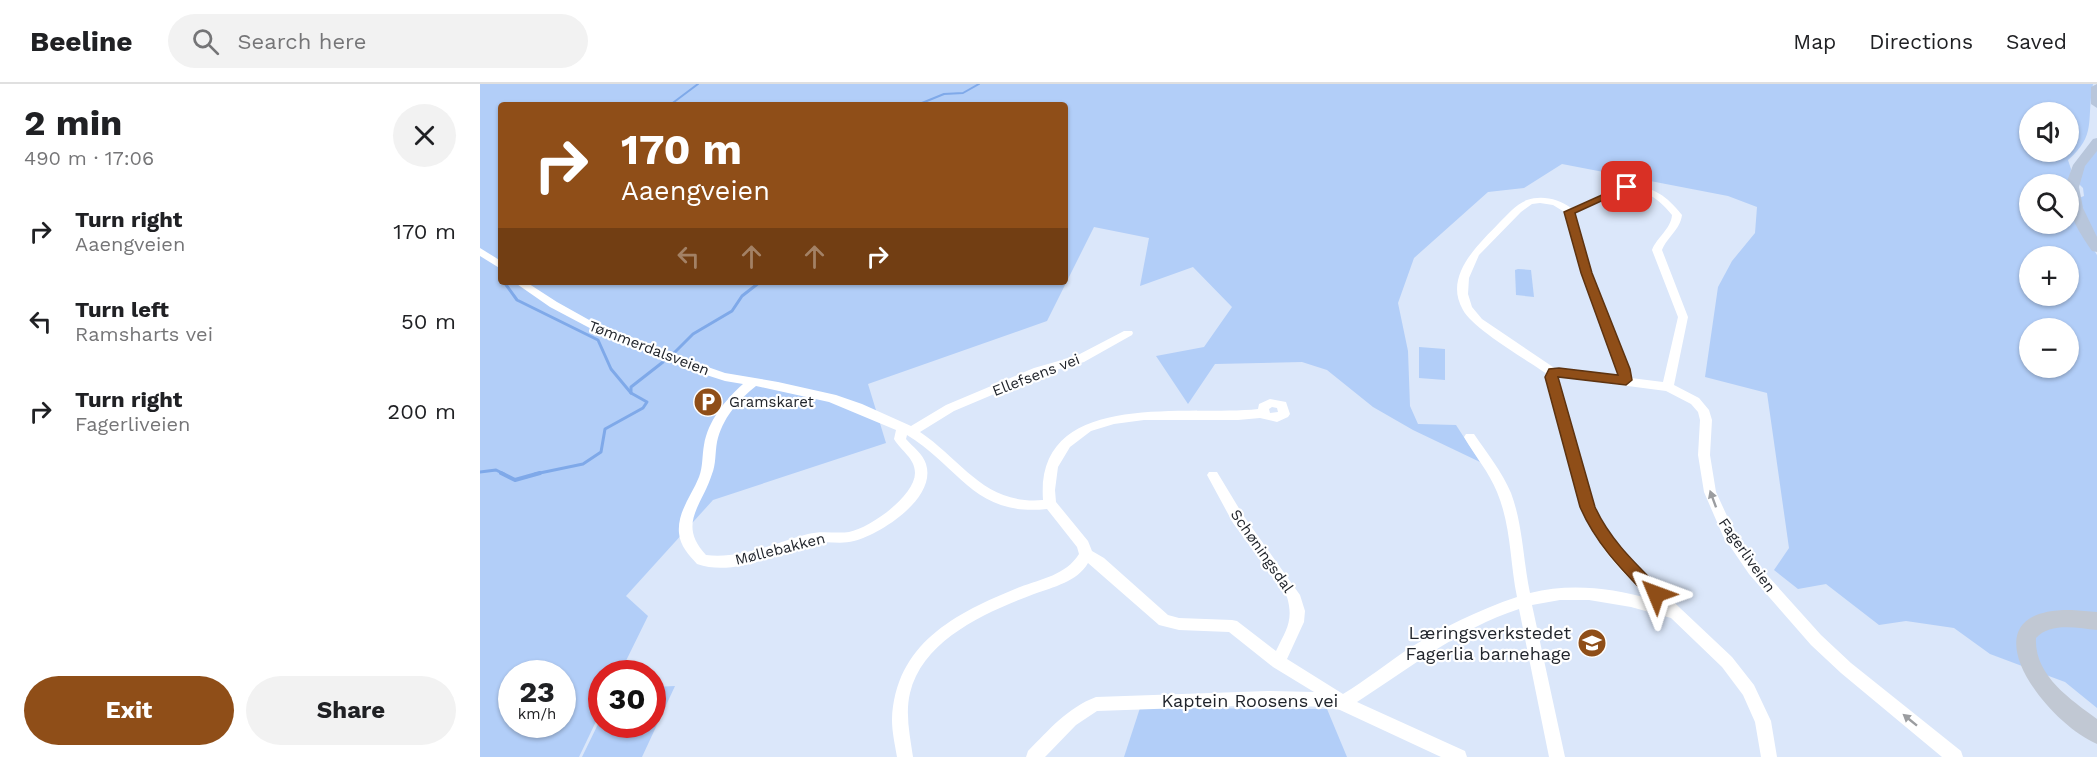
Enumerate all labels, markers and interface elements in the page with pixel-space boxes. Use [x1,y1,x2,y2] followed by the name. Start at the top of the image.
[168,14,588,68] search box
[30,25,132,58] text: Beeline
[189,25,222,58] icon: search
[237,29,366,54] text: Search here
[1793,29,1836,54] text: Map
[1869,29,1973,54] text: Directions
[2006,29,2067,54] text: Saved
[24,102,122,144] text: 2 min
[2019,102,2079,378] map controls
[2019,102,2079,162] button: sound
[393,104,456,167] button: close
[621,125,742,174] text: 170 m
[522,126,600,204] icon: right
[24,146,154,170] text: 490 m · 17:06
[1601,161,1652,212] pin
[1610,170,1643,203] icon: arrive
[2019,174,2079,234] button: search
[621,175,770,207] text: Aaengveien
[75,207,182,232] text: Turn right
[24,215,57,248] icon: right
[393,219,456,244] text: 170 m
[75,232,185,256] text: Aaengveien
[672,240,705,273] icon: left
[735,240,768,273] icon: ahead
[798,240,831,273] icon: ahead
[861,240,894,273] icon: right
[2019,246,2079,306] button: +
[75,297,169,322] text: Turn left
[24,305,57,338] icon: left
[401,309,456,334] text: 50 m
[586,317,712,379] street label: Tømmerdalsveien
[2019,318,2079,378] button: −
[75,322,213,346] text: Ramsharts vei
[990,350,1082,400] street label: Ellefsens vei
[692,386,724,418] parking icon: Gramskaret
[75,387,182,412] text: Turn right
[729,393,815,411] place label: Gramskaret
[24,395,57,428] icon: right
[387,399,456,424] text: 200 m
[75,412,190,436] text: Fagerliveien
[1707,489,1717,507] one-way arrow
[1227,506,1297,596] street label: Schøningsdal
[1715,514,1779,596] street label: Fagerliveien
[733,529,827,569] street label: Møllebakken
[1624,562,1688,626] position arrow
[1406,622,1571,664] place label: Læringsverkstedet Fagerlia barnehage
[1576,627,1608,659] school or university icon: Læringsverkstedet Fagerlia barnehage
[588,660,666,738] speed limit sign: 30
[519,674,555,709] text: 23
[24,676,234,745] button: Exit
[246,676,456,745] button: Share
[1162,690,1338,711] street label: Kaptein Roosens vei
[518,705,556,723] text: km/h
[1902,714,1918,727] one-way arrow

